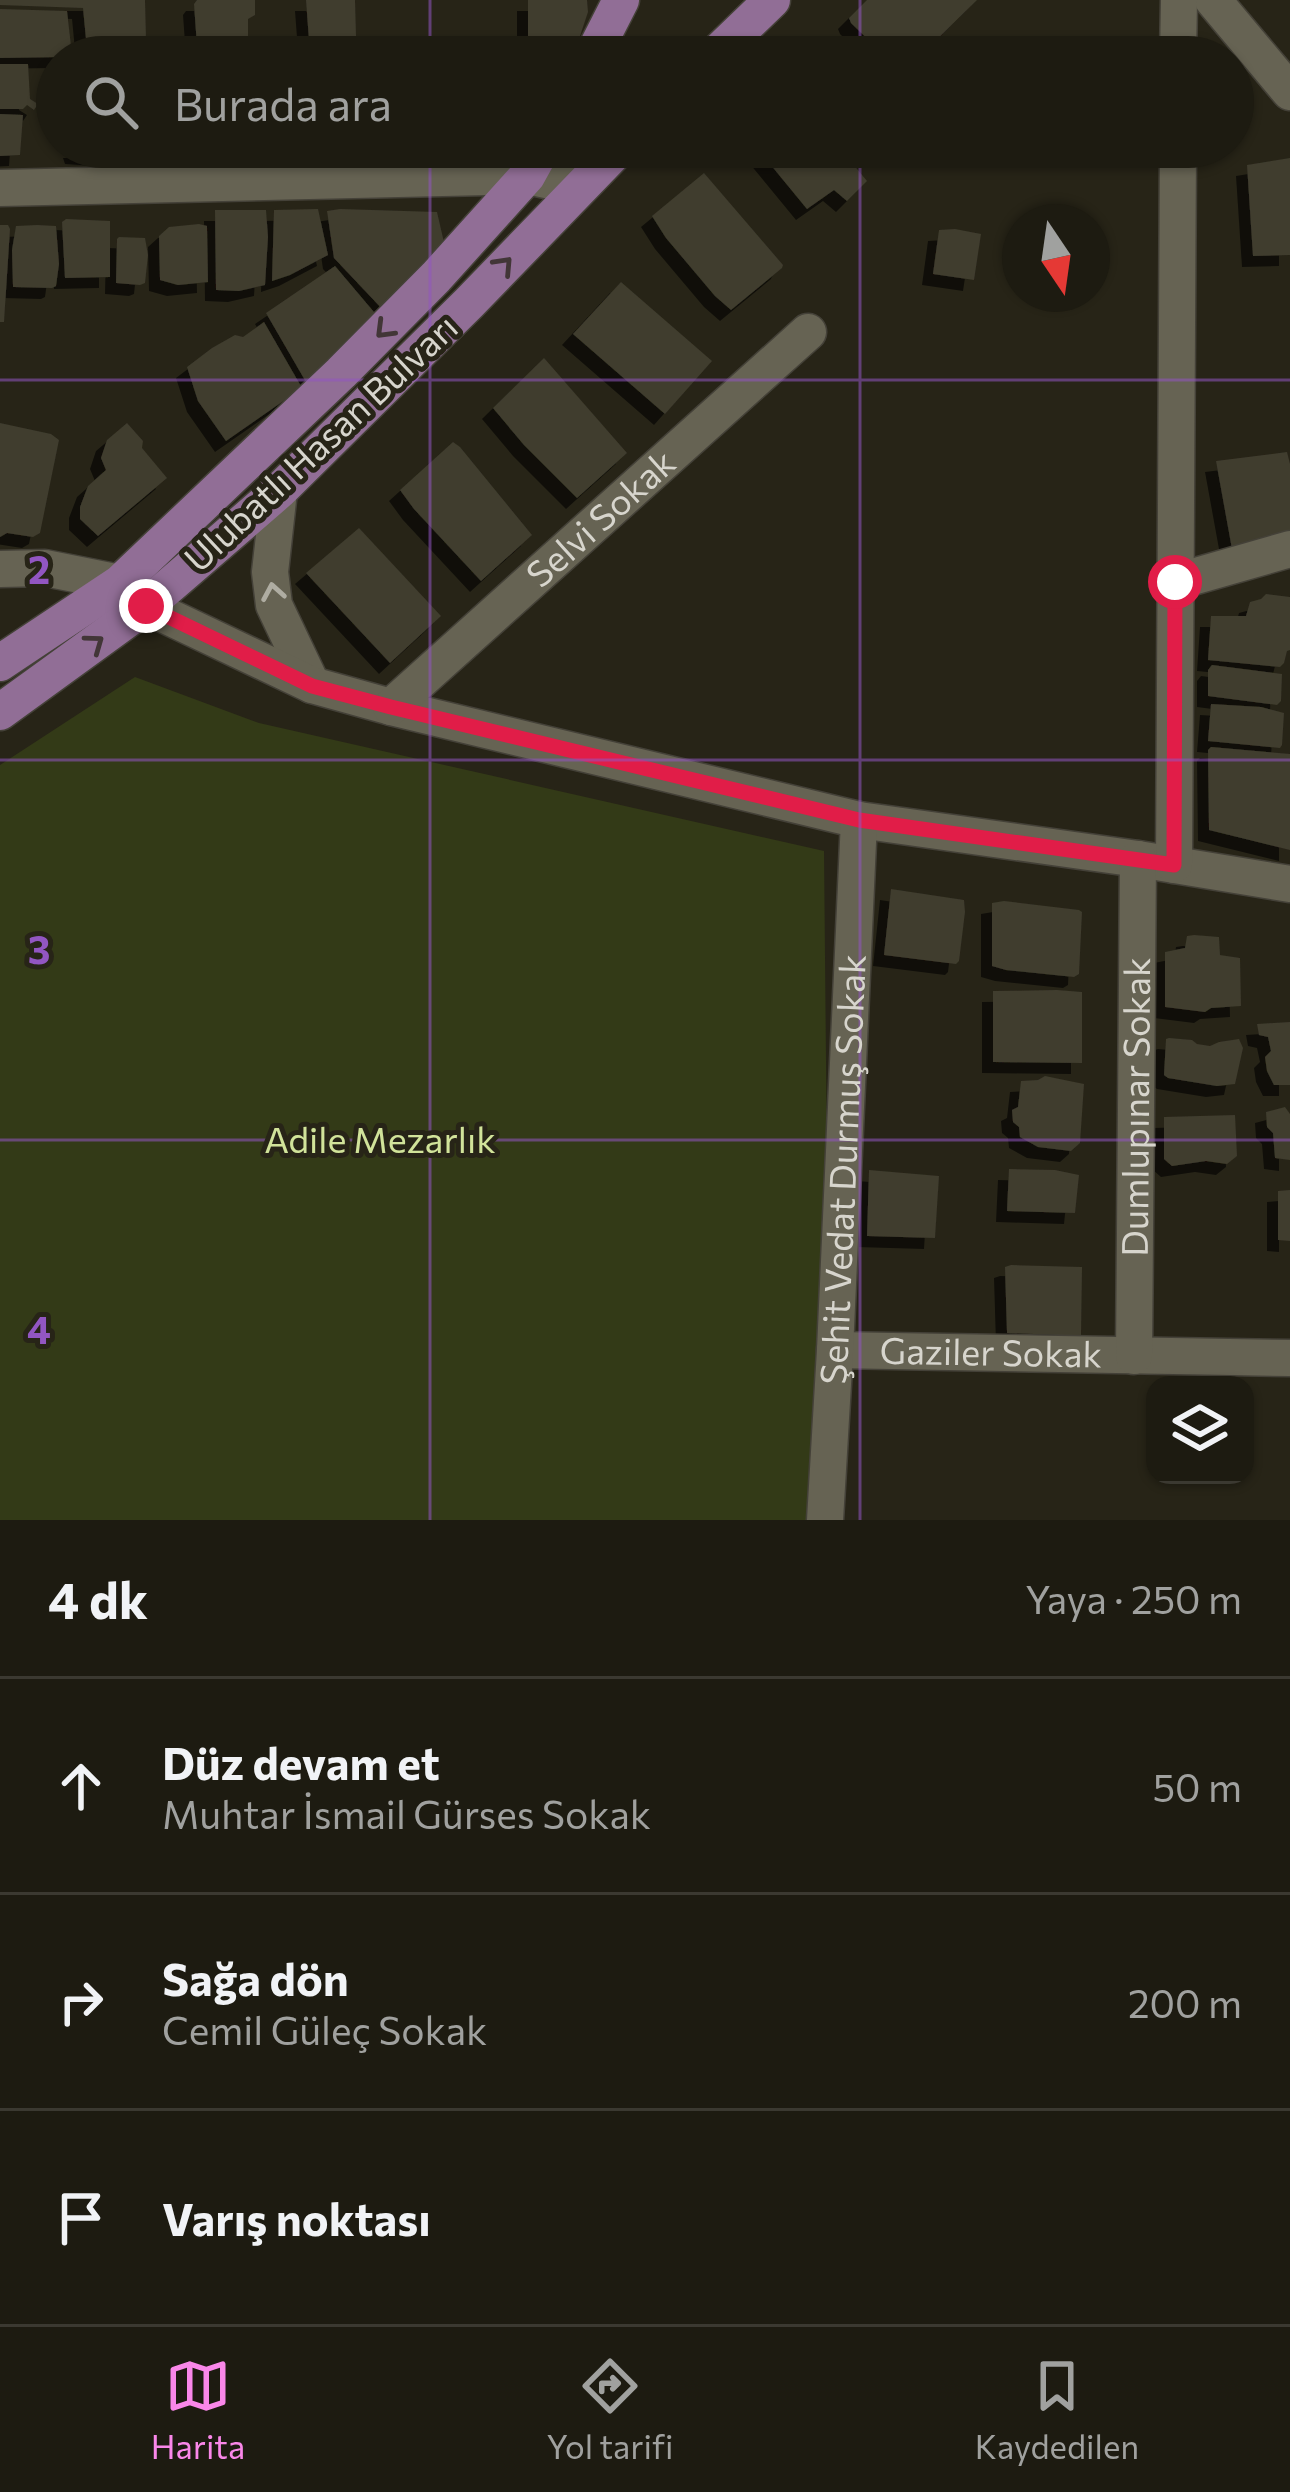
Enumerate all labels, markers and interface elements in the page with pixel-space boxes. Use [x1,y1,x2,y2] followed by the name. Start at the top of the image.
[36,36,1254,168] search box
[78,69,144,135] icon: search
[174,75,392,130] text: Burada ara
[1002,204,1110,312] north arrow
[490,258,512,279] one-way arrow
[174,304,465,579] street label: Ulubatlı Hasan Bulvarı
[376,315,398,337] one-way arrow
[516,439,683,595] street label: Selvi Sokak
[28,544,50,592] text: 2
[1148,555,1202,609] route start
[119,579,173,633] route end
[262,582,287,602] one-way arrow
[82,636,103,658] one-way arrow
[28,924,50,972] text: 3
[809,953,873,1386] street label: Şehit Vedat Durmuş Sokak
[1111,957,1157,1257] street label: Dumlupınar Sokak
[264,1116,496,1160] park label: Adile Mezarlık
[27,1304,51,1352] text: 4
[879,1327,1103,1375] street label: Gaziler Sokak
[1146,1376,1254,1484] map controls
[1146,1376,1254,1484] button: layers
[48,1567,148,1630] text: 4 dk
[1025,1574,1242,1622] text: Yaya · 250 m
[162,1734,440,1789] text: Düz devam et
[48,1753,114,1819] icon: ahead
[1153,1762,1242,1810] text: 50 m
[162,1789,651,1837] text: Muhtar İsmail Gürses Sokak
[162,1950,349,2005] text: Sağa dön
[48,1969,114,2035] icon: right
[1128,1978,1242,2026] text: 200 m
[162,2005,487,2053] text: Cemil Güleç Sokak
[48,2185,114,2251] icon: arrive
[162,2190,431,2245] text: Varış noktası
[151,2353,245,2466] tab: Harita
[547,2353,673,2466] tab: Yol tarifi
[975,2353,1139,2466] tab: Kaydedilen

